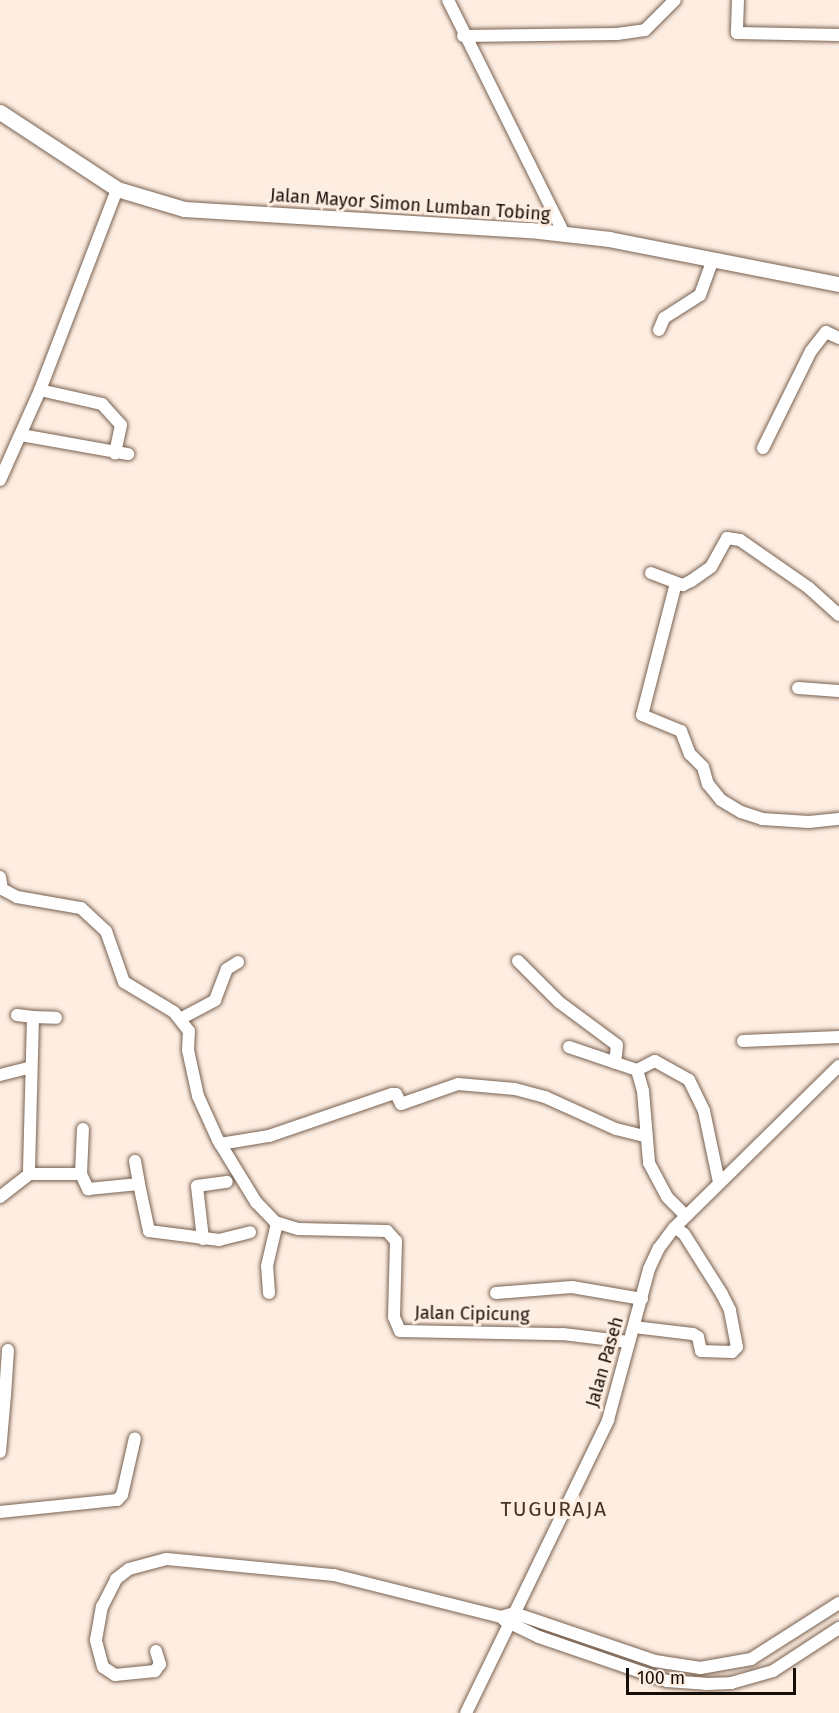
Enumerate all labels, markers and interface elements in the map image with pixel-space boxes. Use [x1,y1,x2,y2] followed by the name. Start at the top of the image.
[269,184,551,226] street label: Jalan Mayor Simon Lumban Tobing
[414,1302,530,1326] street label: Jalan Cipicung
[582,1314,628,1410] street label: Jalan Paseh
[500,1496,608,1522] district label: TUGURAJA
[629,1656,798,1694] scale bar
[637,1667,685,1689] text: 100 m

